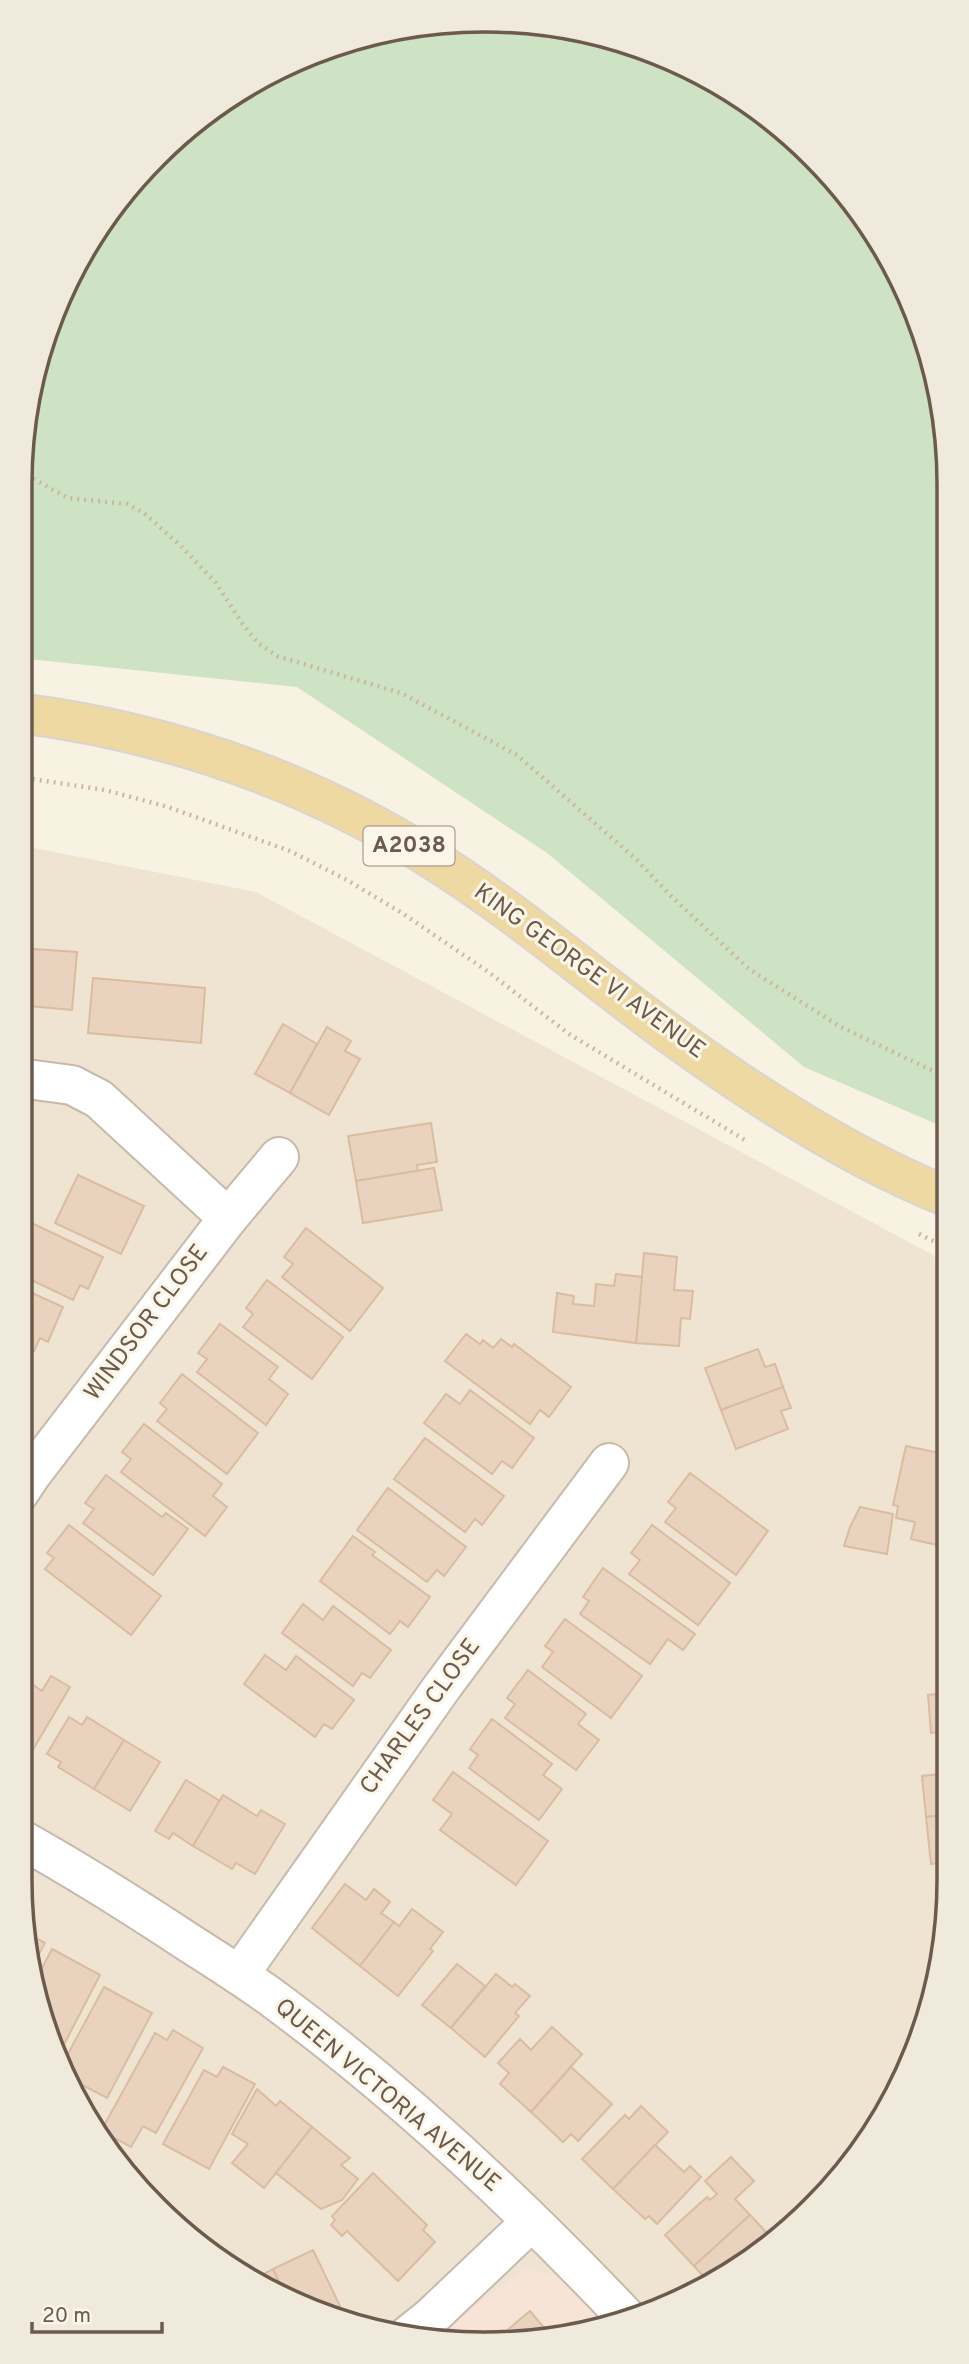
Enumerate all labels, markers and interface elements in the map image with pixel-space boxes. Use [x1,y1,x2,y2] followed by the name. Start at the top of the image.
[364,826,454,866] road number: A2038
[467,878,711,1066] street label: KING GEORGE VI AVENUE
[78,1239,216,1407] street label: WINDSOR CLOSE
[354,1633,488,1801] street label: CHARLES CLOSE
[268,1993,506,2199] street label: QUEEN VICTORIA AVENUE
[32,2290,161,2334] scale bar
[42,2303,91,2330] text: 20 m

